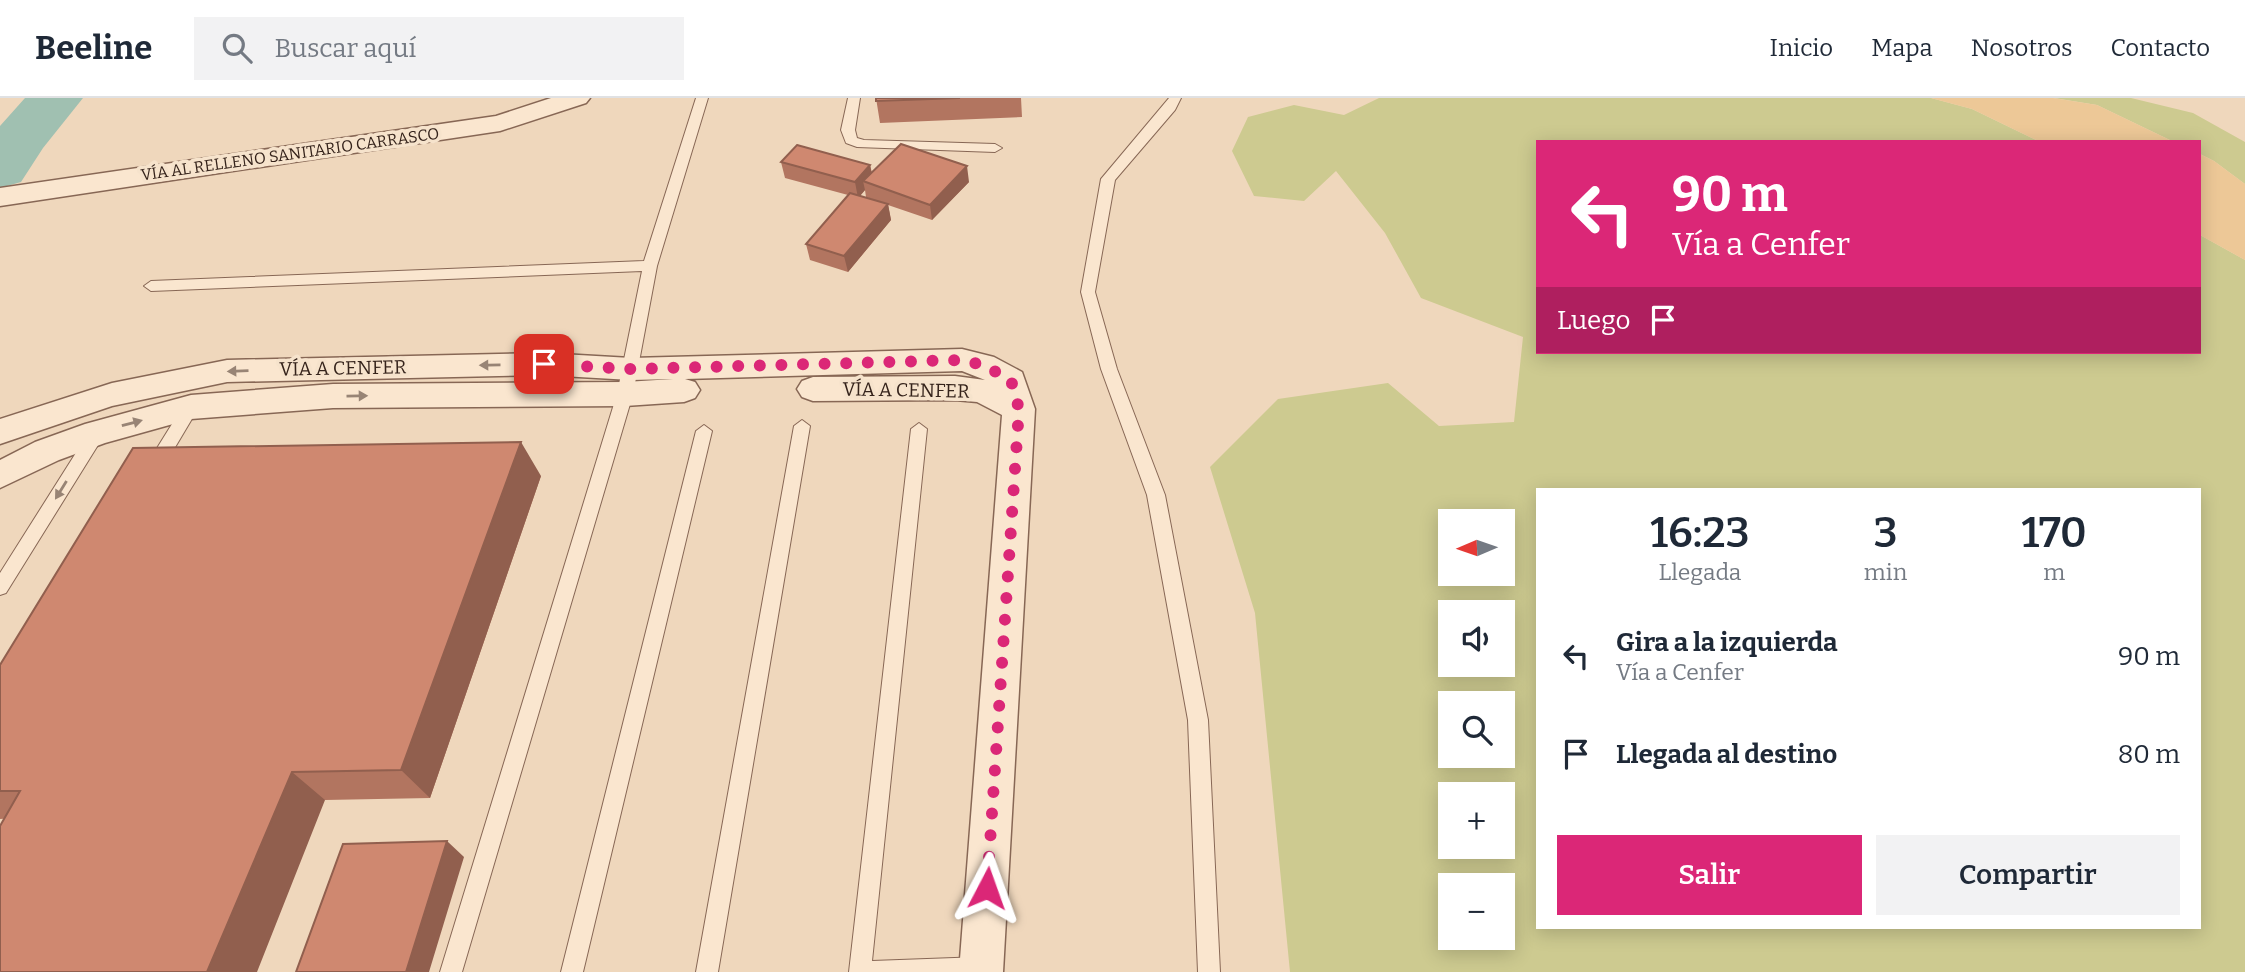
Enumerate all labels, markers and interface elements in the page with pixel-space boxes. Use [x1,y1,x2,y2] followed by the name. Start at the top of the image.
[194,17,684,80] search box
[35,28,152,68] text: Beeline
[218,29,256,67] icon: search
[274,33,416,64] text: Buscar aquí
[1769,34,1833,62] text: Inicio
[1871,34,1933,62] text: Mapa
[1971,34,2072,62] text: Nosotros
[2110,34,2210,62] text: Contacto
[140,123,440,184] street label: VÍA AL RELLENO SANITARIO CARRASCO
[1672,165,1788,224] text: 90 m
[1557,168,1648,259] icon: left
[1672,225,1850,263] text: Vía a Cenfer
[1644,301,1682,339] icon: arrive
[1557,305,1630,336] text: Luego
[514,334,574,394] pin
[525,345,563,383] icon: arrive
[279,355,407,381] street label: VÍA A CENFER
[478,359,500,371] one-way arrow
[227,365,249,376] one-way arrow
[842,377,970,403] street label: VÍA A CENFER
[346,390,368,402] one-way arrow
[121,417,143,428] one-way arrow
[54,481,67,500] one-way arrow
[1650,508,1750,558] text: 16:23
[1873,508,1898,558] text: 3
[2021,508,2087,558] text: 170
[1438,509,1516,586] north arrow
[1438,509,1515,950] map controls
[1658,558,1741,586] text: Llegada
[1864,558,1907,586] text: min
[2043,558,2065,586] text: m
[1438,600,1515,677] button: sound
[1616,627,1838,658] text: Gira a la izquierda
[1557,637,1595,675] icon: left
[2118,641,2180,672] text: 90 m
[1616,658,1744,686] text: Vía a Cenfer
[1438,691,1515,768] button: search
[1557,735,1595,773] icon: arrive
[1616,739,1837,770] text: Llegada al destino
[2118,739,2180,770] text: 80 m
[1438,782,1515,859] button: +
[1557,835,1862,915] button: Salir
[1876,835,2180,915] button: Compartir
[950,851,1024,925] position arrow
[1438,873,1515,950] button: −

